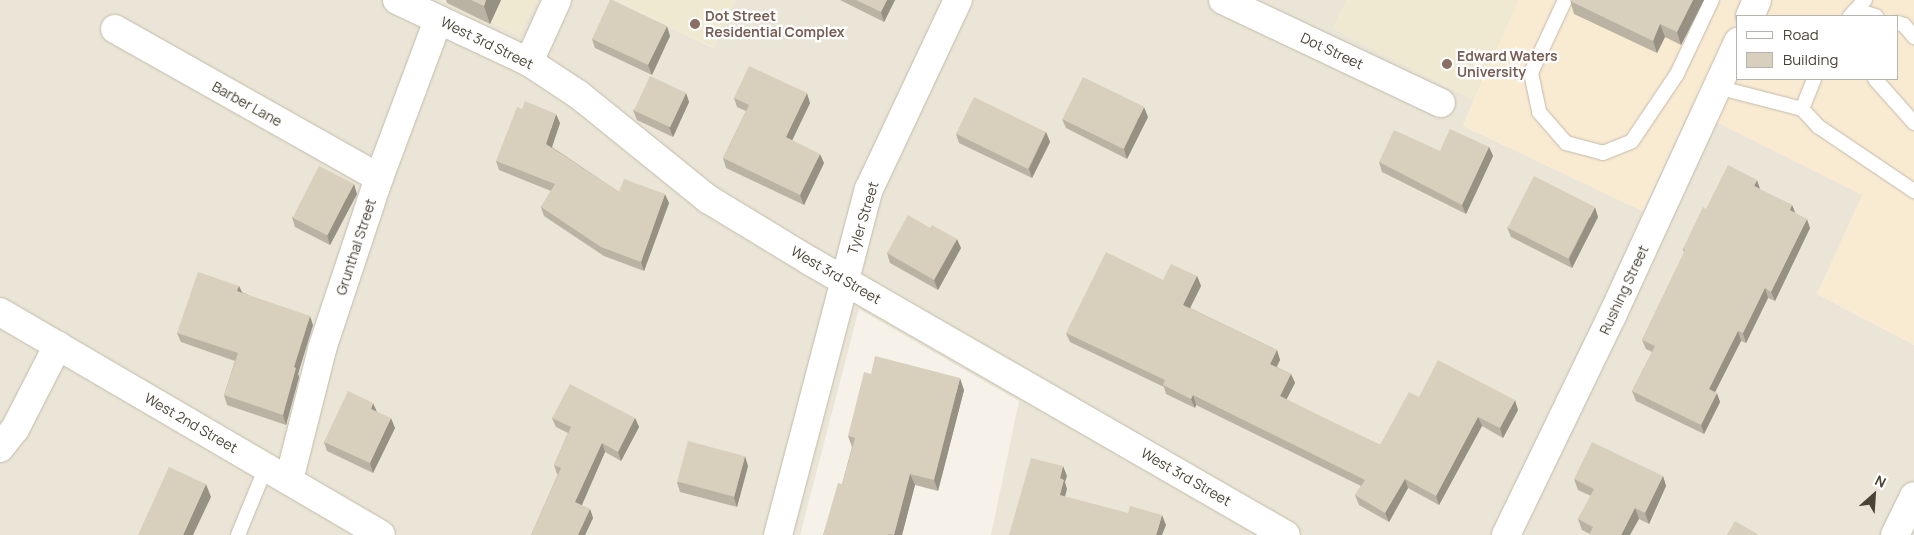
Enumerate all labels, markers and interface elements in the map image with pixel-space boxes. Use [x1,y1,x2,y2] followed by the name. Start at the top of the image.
[705,8,845,40] place label: Dot Street Residential Complex
[438,13,536,73] street label: West 3rd Street
[1736,15,1899,80] legend
[689,18,701,30] marker: Dot Street Residential Complex
[1783,24,1819,45] text: Road
[1298,29,1366,73] street label: Dot Street
[1457,48,1558,80] place label: Edward Waters University
[1783,49,1838,70] text: Building
[1441,58,1453,70] marker: Edward Waters University
[209,78,285,130] street label: Barber Lane
[844,180,882,256] street label: Tyler Street
[332,197,380,297] street label: Grunthal Street
[788,242,884,308] street label: West 3rd Street
[1596,243,1652,337] street label: Rushing Street
[141,390,241,456] street label: West 2nd Street
[1138,444,1234,510] street label: West 3rd Street
[1849,470,1899,520] north arrow
[1872,470,1889,492] text: N

